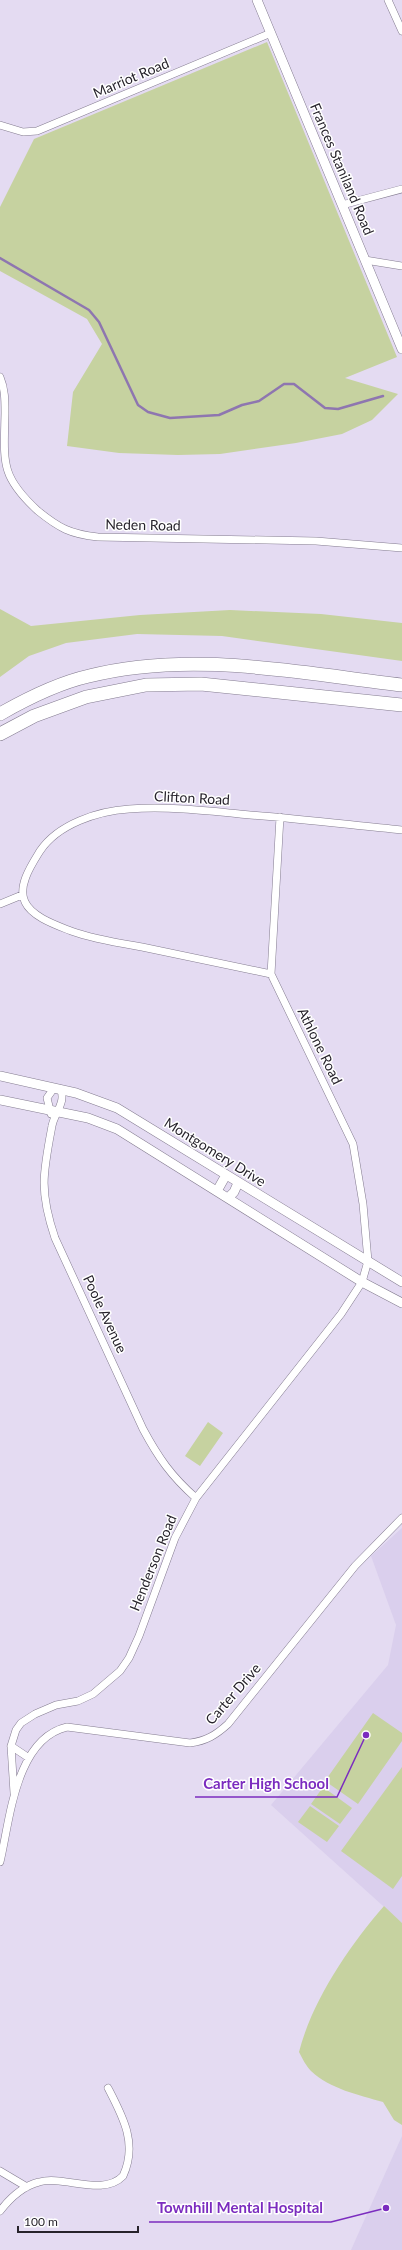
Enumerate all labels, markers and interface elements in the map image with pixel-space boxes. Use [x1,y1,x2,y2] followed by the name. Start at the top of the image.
[90,54,171,101] street label: Marriot Road
[307,100,378,237] street label: Frances Staniland Road
[105,515,181,534] street label: Neden Road
[154,787,230,808] street label: Clifton Road
[295,1005,346,1087] street label: Athlone Road
[161,1114,269,1190] street label: Montgomery Drive
[80,1272,131,1355] street label: Poole Avenue
[125,1512,180,1613] street label: Henderson Road
[201,1660,264,1728] street label: Carter Drive
[195,1770,337,1797] callout: Carter High School
[203,1774,329,1792] text: Carter High School
[149,2195,331,2222] callout: Townhill Mental Hospital
[157,2198,323,2216] text: Townhill Mental Hospital
[18,2208,138,2234] scale bar
[24,2214,58,2229] text: 100 m

